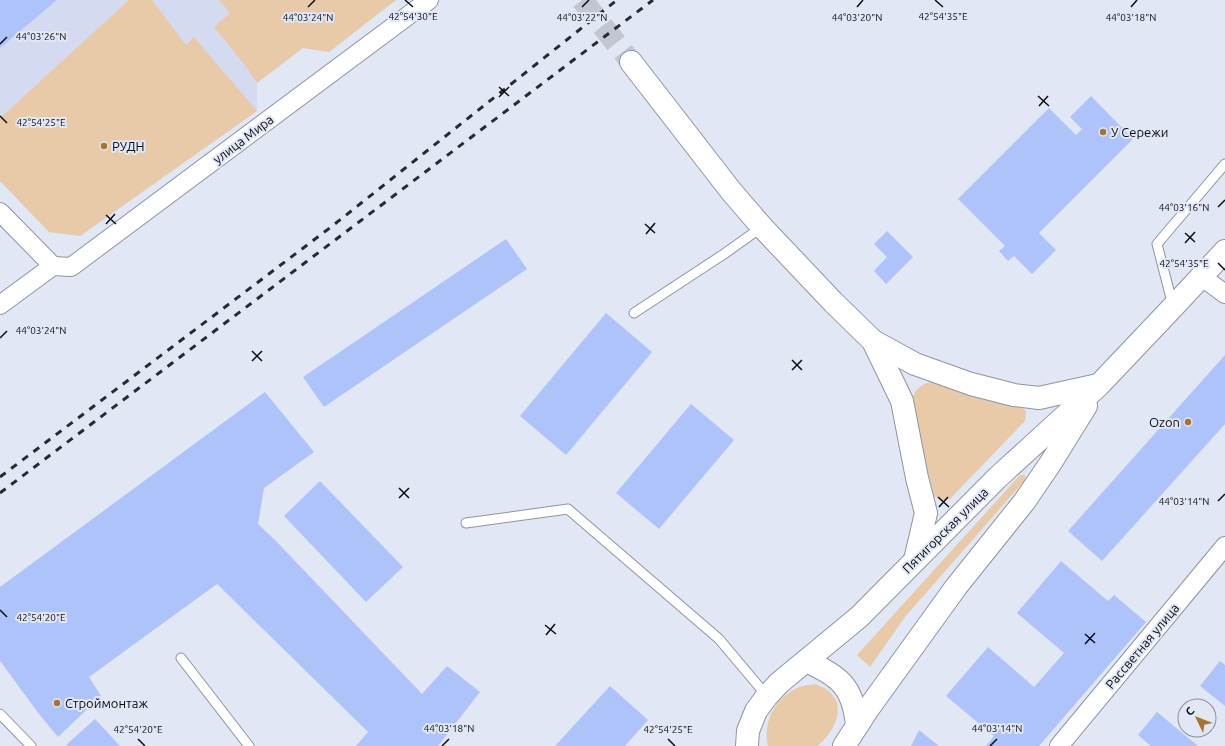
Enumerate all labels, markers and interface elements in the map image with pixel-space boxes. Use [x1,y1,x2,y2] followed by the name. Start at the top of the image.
[388,11,438,22] text: 42°54'30"E
[918,11,968,22] text: 42°54'35"E
[283,12,333,23] text: 44°03'24"N
[557,12,607,23] text: 44°03'22"N
[832,12,882,23] text: 44°03'20"N
[1106,12,1156,23] text: 44°03'18"N
[16,31,66,42] text: 44°03'26"N
[210,112,276,166] street label: улица Мира
[16,117,66,128] text: 42°54'25"E
[1111,125,1169,139] place label: У Сережи
[1098,127,1108,137] marker: У Сережи
[112,139,145,153] place label: РУДН
[99,141,109,151] marker: РУДН
[1159,202,1209,213] text: 44°03'16"N
[1159,258,1209,269] text: 42°54'35"E
[16,325,66,336] text: 44°03'24"N
[1149,415,1180,429] place label: Ozon
[1183,417,1193,427] marker: Ozon
[899,484,991,576] street label: Пятигорская улица
[1159,496,1209,507] text: 44°03'14"N
[1102,601,1182,691] street label: Рассветная улица
[16,612,66,623] text: 42°54'20"E
[65,696,149,710] place label: Строймонтаж
[52,698,62,708] marker: Строймонтаж
[1177,698,1217,738] north arrow
[1183,705,1196,718] text: С
[424,723,474,734] text: 44°03'18"N
[972,723,1022,734] text: 44°03'14"N
[113,724,163,735] text: 42°54'20"E
[643,724,693,735] text: 42°54'25"E

